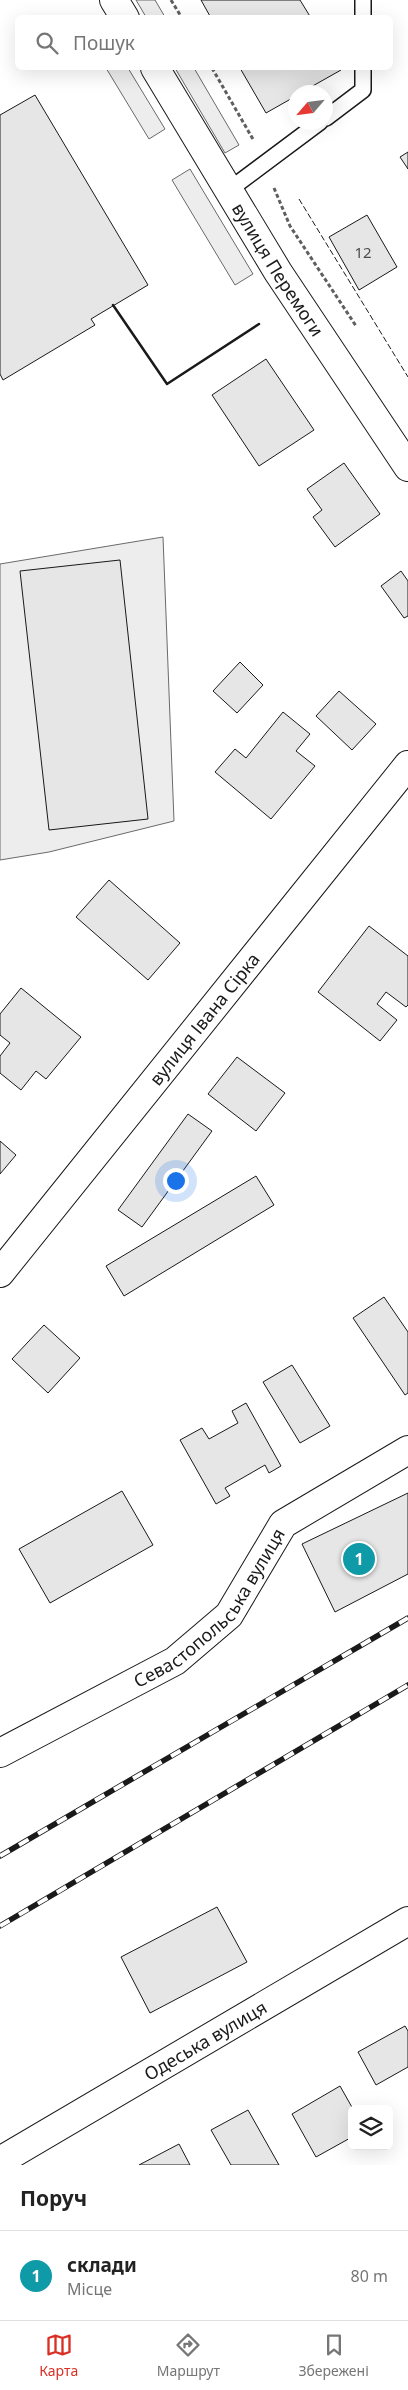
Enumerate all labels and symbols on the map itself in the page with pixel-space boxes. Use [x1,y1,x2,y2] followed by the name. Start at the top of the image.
[288,85,333,130] north arrow
[227,198,329,341] street label: вулиця Перемоги
[354,242,372,262] house number: 12
[144,948,265,1090] street label: вулиця Івана Сірка
[163,1168,189,1194] your location
[129,1524,290,1693] street label: Севастопольська вулиця
[343,1540,375,1578] pin: 1
[139,1995,271,2086] street label: Одеська вулиця

